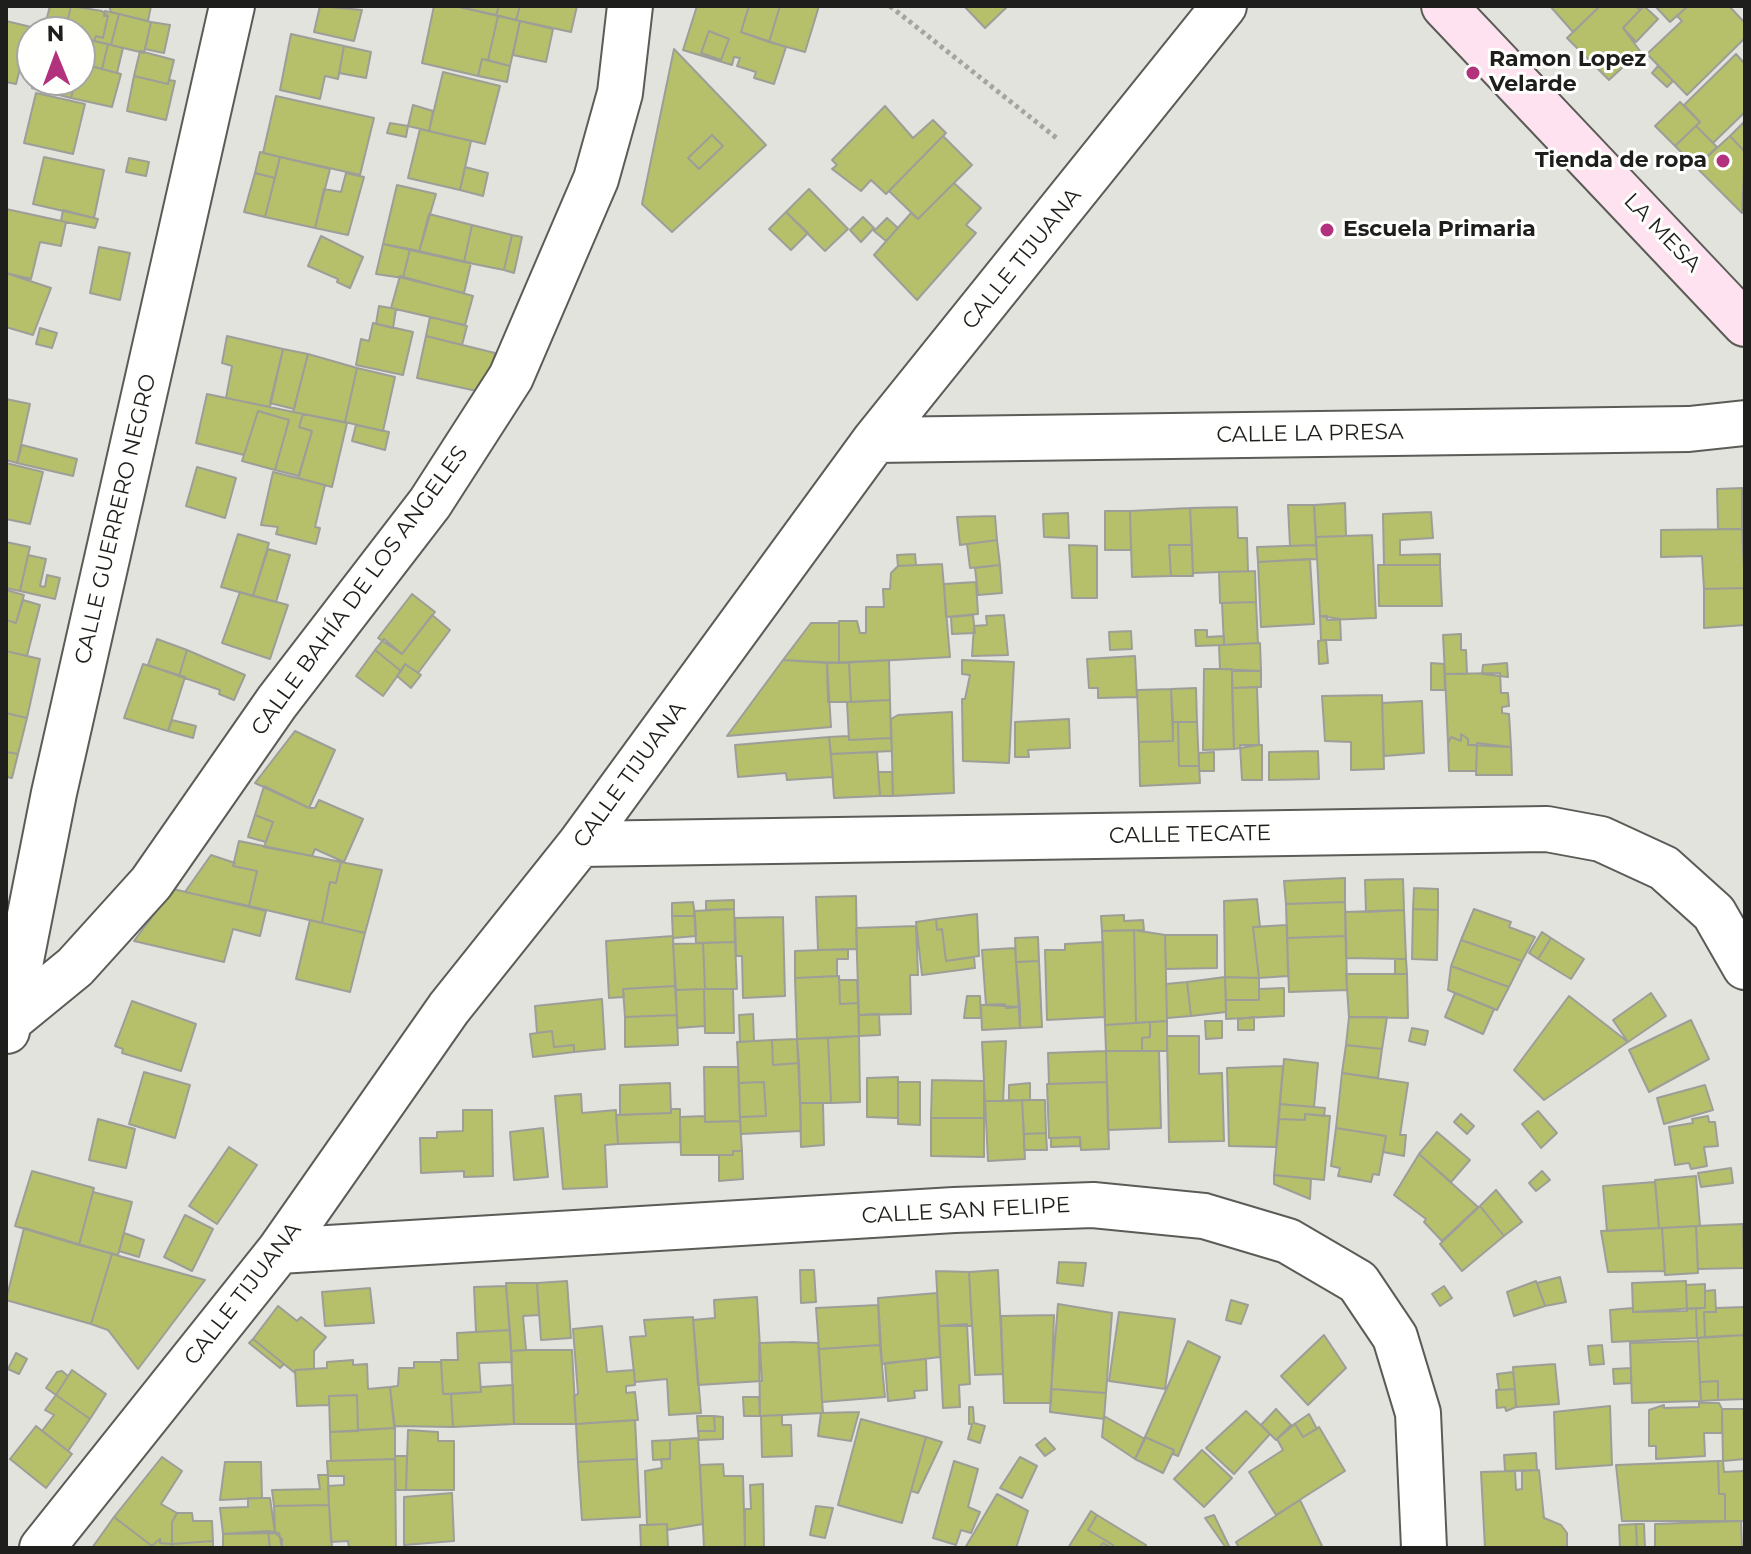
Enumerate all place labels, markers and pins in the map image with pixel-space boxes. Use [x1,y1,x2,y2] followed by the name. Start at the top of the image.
[1489,47,1646,98] place label: Ramon Lopez Velarde
[1464,64,1482,82] marker: Ramon Lopez Velarde
[1535,148,1707,174] place label: Tienda de ropa
[1714,152,1732,170] marker: Tienda de ropa
[1343,217,1536,243] place label: Escuela Primaria
[1318,221,1336,239] marker: Escuela Primaria

